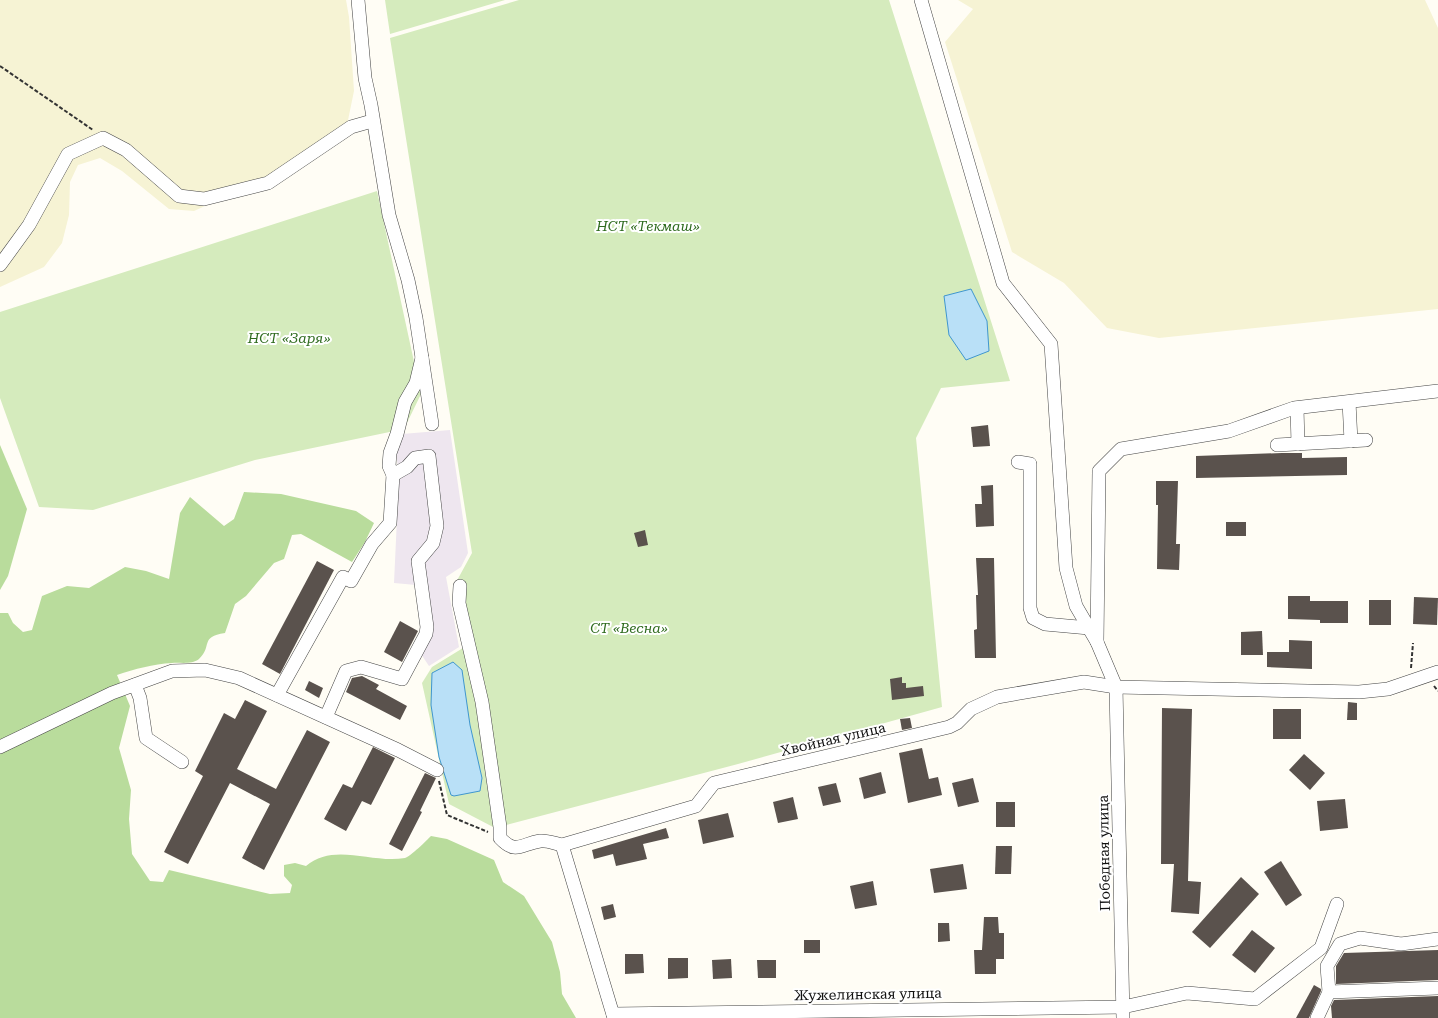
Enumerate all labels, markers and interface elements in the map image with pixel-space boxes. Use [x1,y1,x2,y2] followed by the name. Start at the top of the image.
[595,218,700,234] park label: НСТ «Текмаш»
[247,330,330,346] park label: НСТ «Заря»
[590,620,668,636] park label: СТ «Весна»
[779,719,887,759] street label: Хвойная улица
[1095,794,1113,911] street label: Победная улица
[794,985,942,1003] street label: Жужелинская улица

